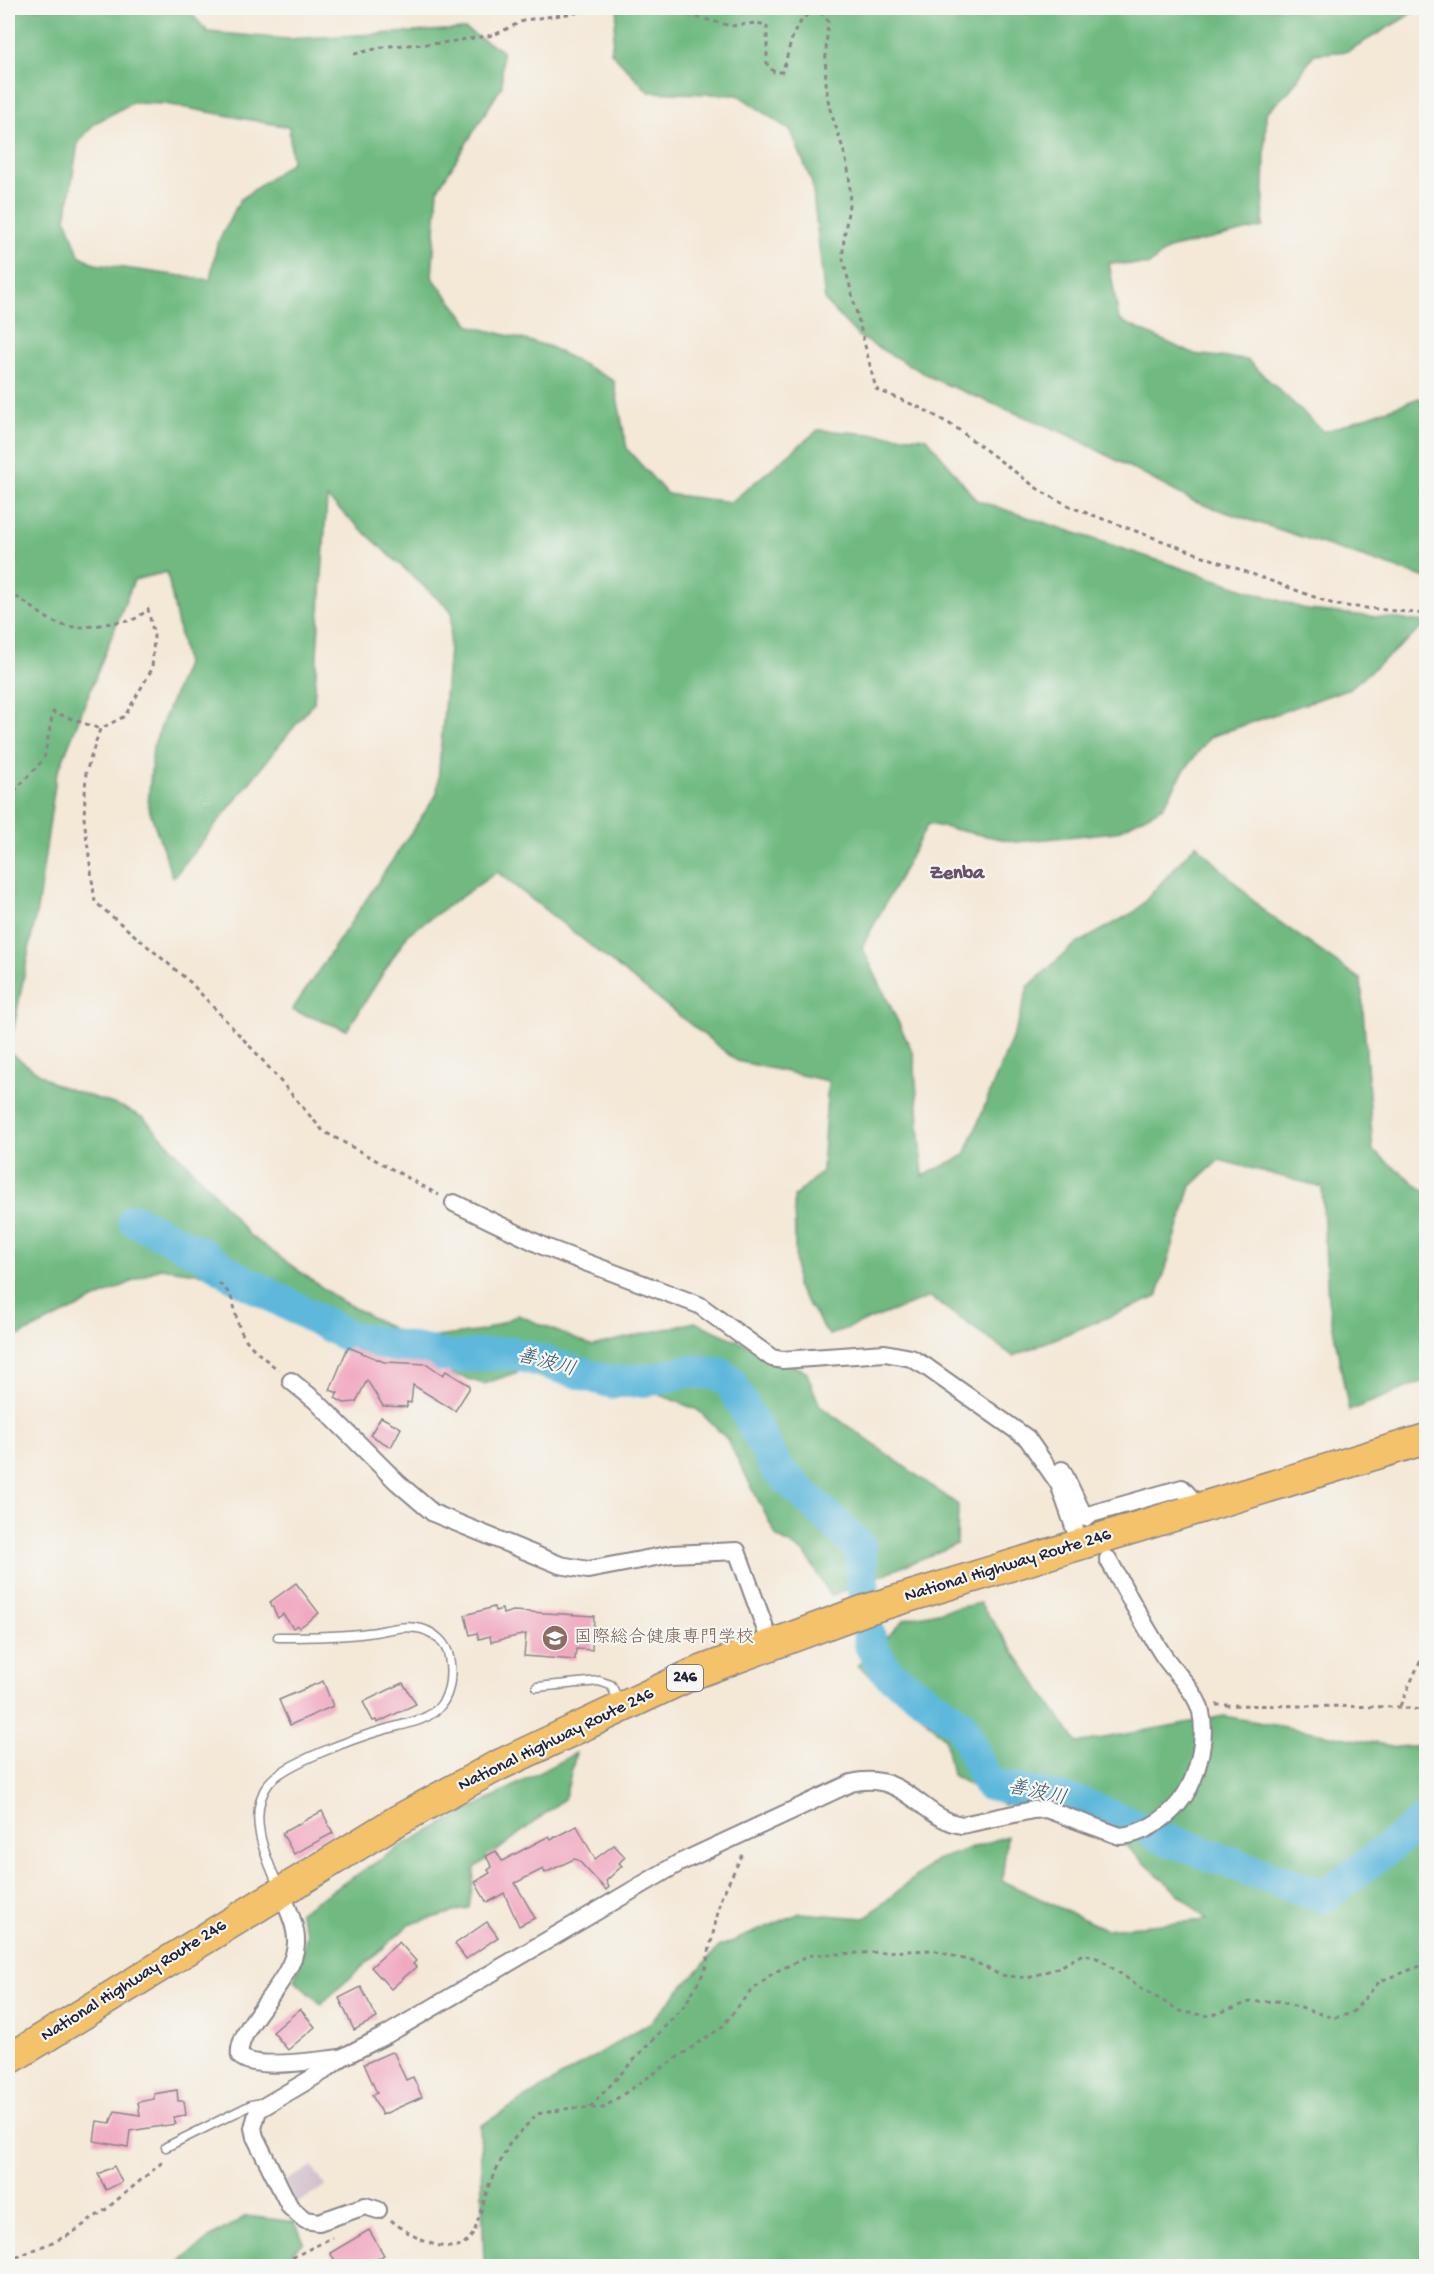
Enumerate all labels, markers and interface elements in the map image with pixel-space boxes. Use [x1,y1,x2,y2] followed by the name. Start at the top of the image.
[930,863,985,886] district label: Zenba
[514,1343,578,1383] water label: 善波川
[902,1524,1115,1607] street label: National Highway Route 246
[540,1623,570,1653] school or university icon: 国際総合健康専門学校
[574,1627,754,1649] place label: 国際総合健康専門学校
[667,1665,703,1691] road number: 246
[455,1683,658,1797] street label: National Highway Route 246
[1005,1775,1069,1811] water label: 善波川
[37,1915,231,2047] street label: National Highway Route 246

